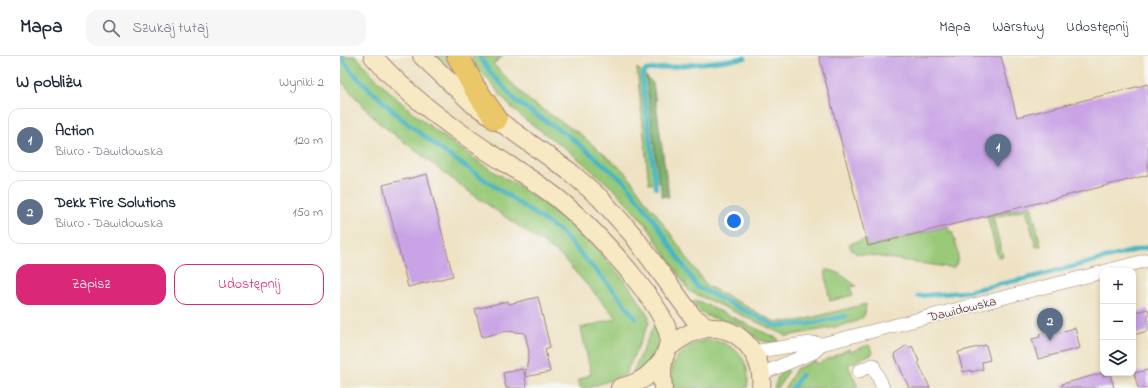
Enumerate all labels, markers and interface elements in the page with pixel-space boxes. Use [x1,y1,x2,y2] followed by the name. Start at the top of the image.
[86,10,366,46] search box
[20,14,62,41] text: Mapa
[100,17,122,39] icon: search
[132,17,208,39] text: Szukaj tutaj
[939,17,971,38] text: Mapa
[993,17,1044,38] text: Warstwy
[1066,17,1128,38] text: Udostępnij
[16,70,82,95] text: W pobliżu
[279,73,324,92] text: Wyniki: 2
[55,120,94,142] text: Action
[28,131,32,150] text: 1
[293,131,323,150] text: 120 m
[985,134,1011,167] pin: 1
[55,142,163,161] text: Biuro · Dawidowska
[55,192,176,214] text: Dekk Fire Solutions
[27,203,33,222] text: 2
[292,203,323,222] text: 150 m
[724,211,744,231] your location
[55,214,163,233] text: Biuro · Dawidowska
[16,264,166,305] button: Zapisz
[174,264,324,305] button: Udostępnij
[1100,268,1136,376] map controls
[1100,268,1136,304] button: +
[925,292,998,327] street label: Dawidowska
[1100,304,1136,340] button: −
[1037,308,1063,341] pin: 2
[1100,340,1136,376] button: layers

